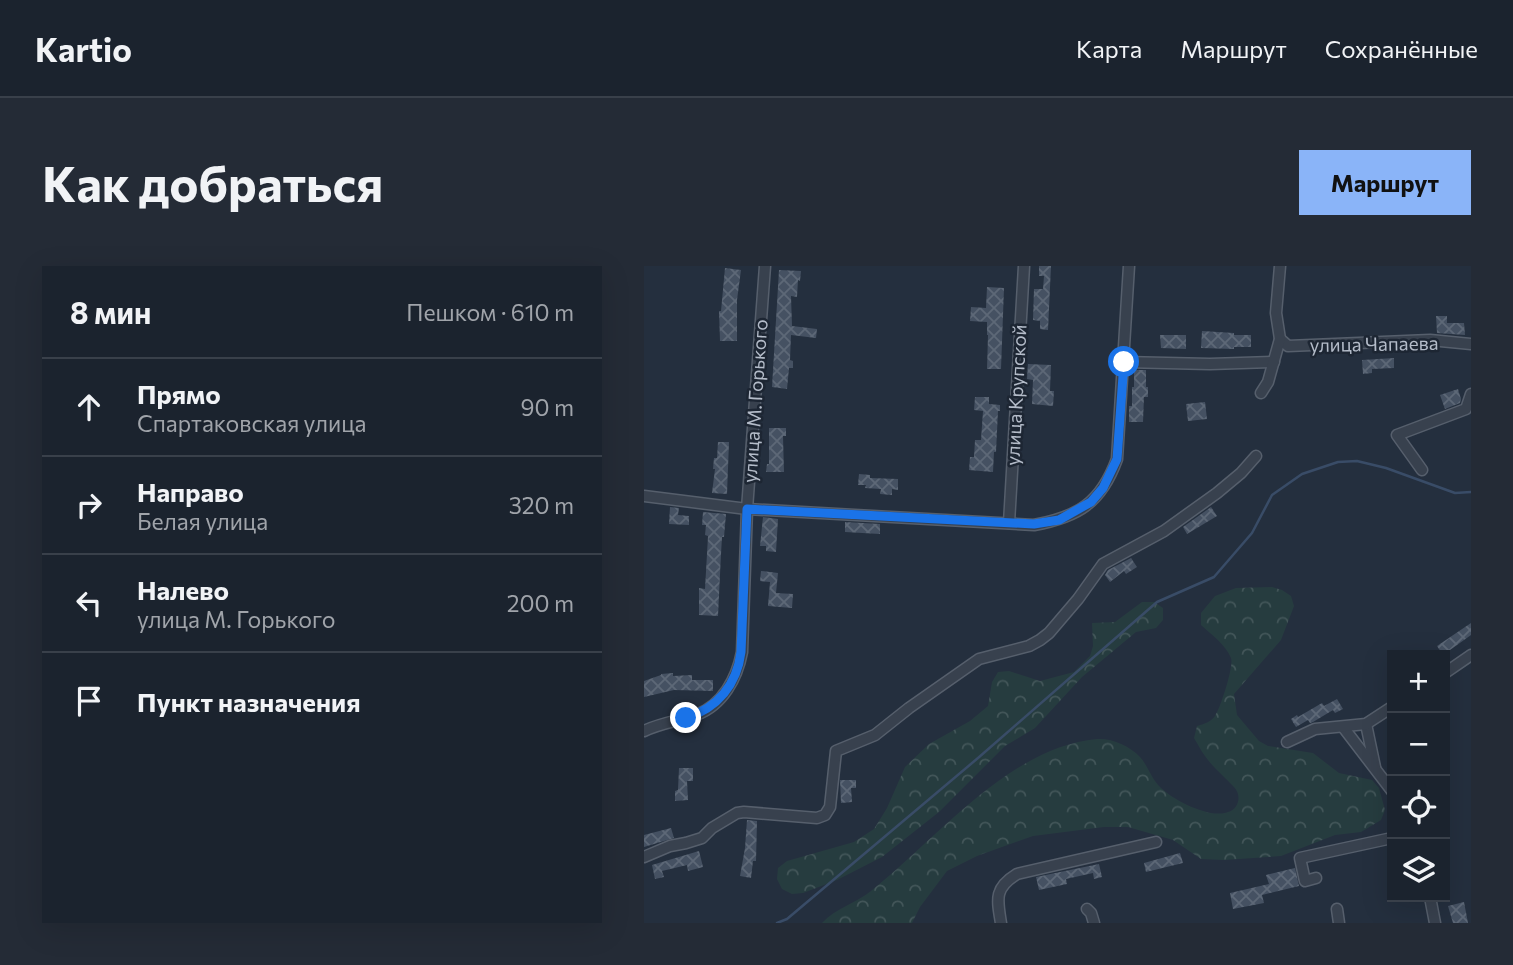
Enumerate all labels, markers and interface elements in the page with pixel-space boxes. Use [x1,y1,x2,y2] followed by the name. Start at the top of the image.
[35,28,132,69] text: Kartio
[1076,34,1142,63] text: Карта
[1180,34,1287,63] text: Маршрут
[1325,34,1478,63] text: Сохранённые
[1299,150,1471,215] button: Маршрут
[42,152,383,212] text: Как добраться
[70,293,151,330] text: 8 мин
[406,298,574,326] text: Пешком · 610 m
[737,318,772,484] street label: улица М. Горького
[1000,324,1031,466] street label: улица Крупской
[1309,331,1439,356] street label: улица Чапаева
[1108,346,1139,377] route start
[137,378,221,409] text: Прямо
[70,388,108,426] icon: ahead
[521,393,574,421] text: 90 m
[137,409,367,437] text: Спартаковская улица
[137,476,244,507] text: Направо
[70,486,108,524] icon: right
[509,491,574,519] text: 320 m
[137,507,268,535] text: Белая улица
[137,574,229,605] text: Налево
[70,584,108,622] icon: left
[507,589,574,617] text: 200 m
[137,605,336,633] text: улица М. Горького
[1387,650,1450,902] map controls
[1387,650,1450,713] button: +
[70,682,108,720] icon: arrive
[137,686,361,717] text: Пункт назначения
[670,702,701,733] route end
[1387,713,1450,776] button: −
[1387,776,1450,839] button: locate
[1387,839,1450,902] button: layers

